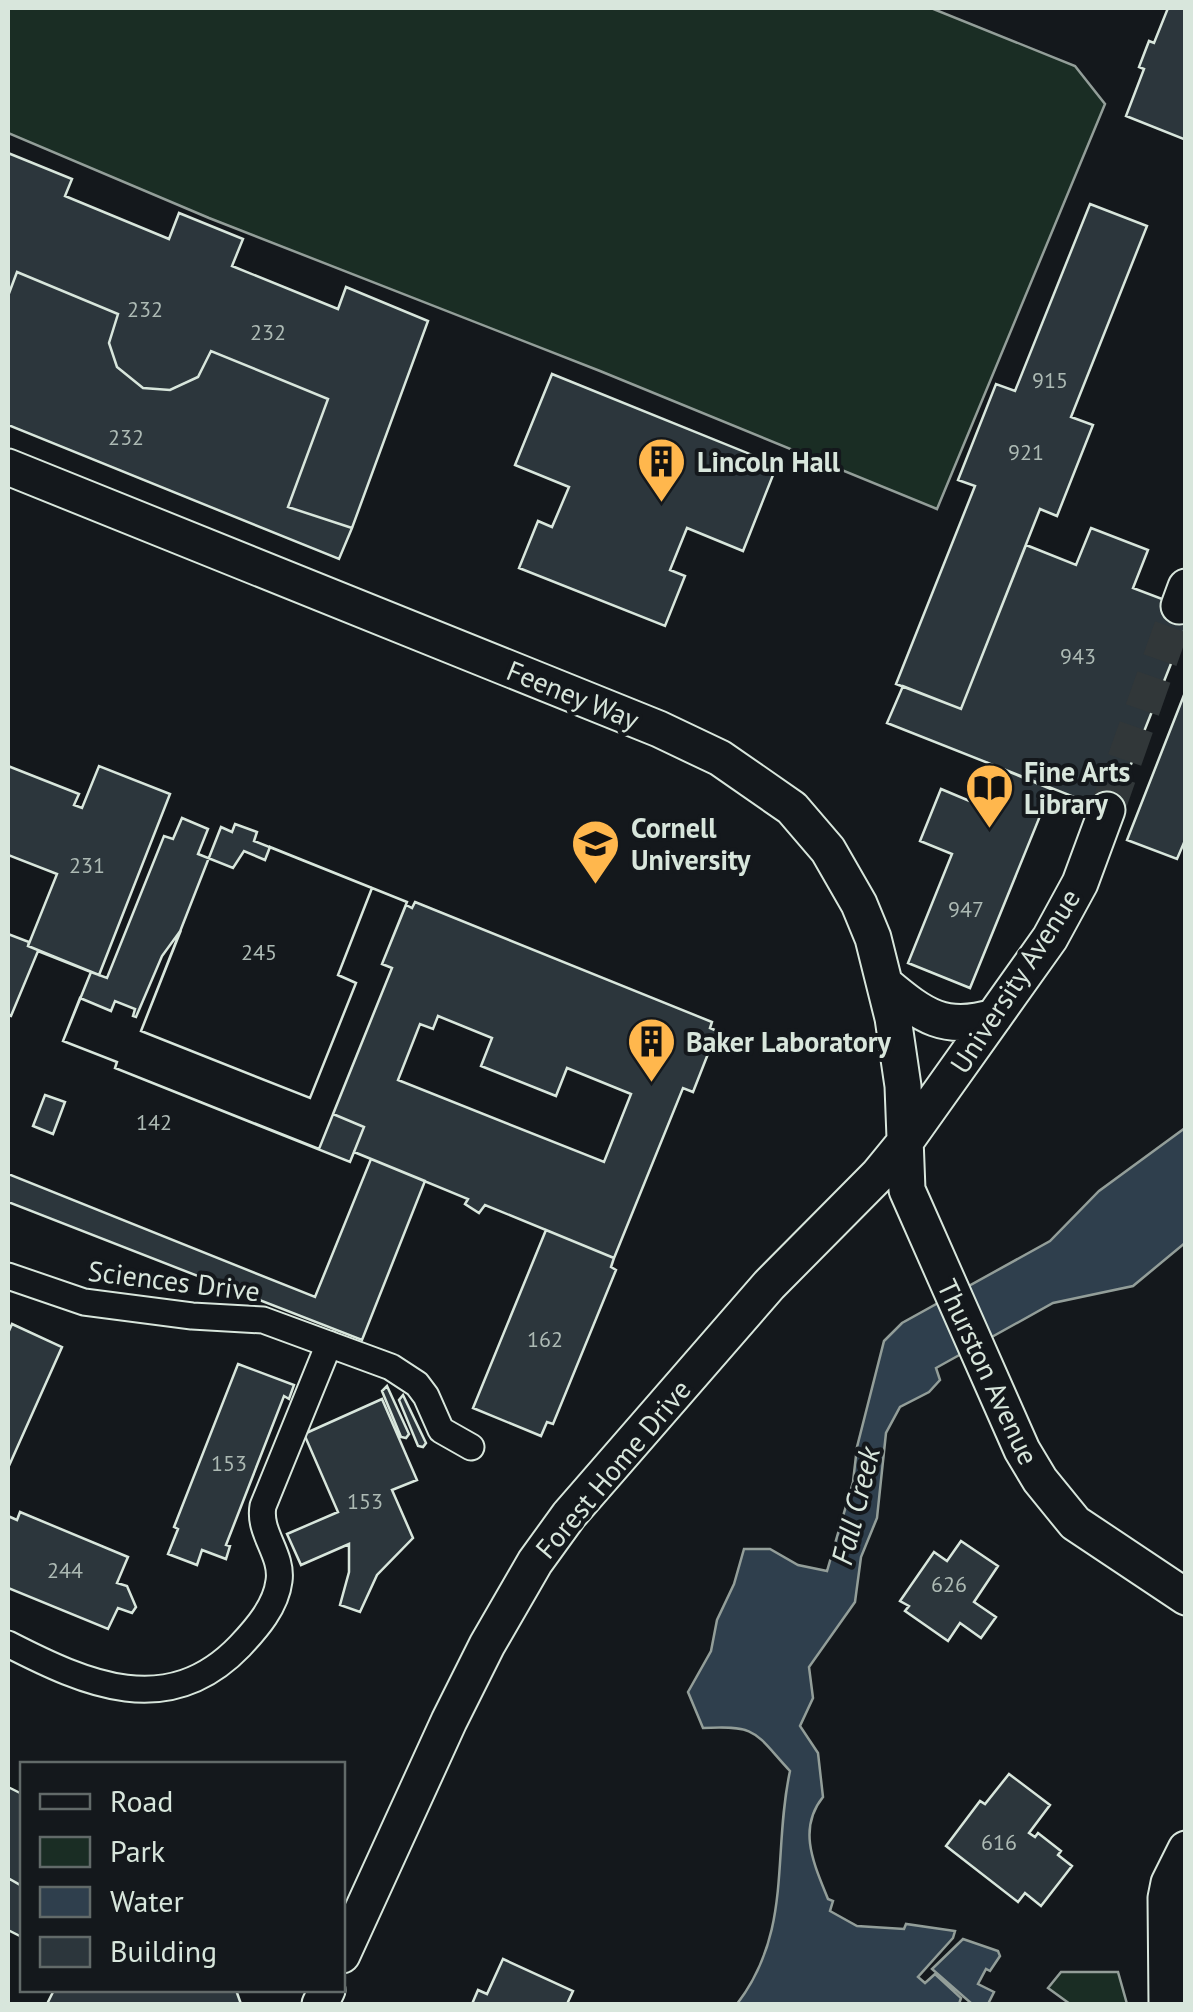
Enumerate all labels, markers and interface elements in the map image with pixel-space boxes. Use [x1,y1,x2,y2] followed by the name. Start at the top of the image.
[127,295,163,323] house number: 232
[250,318,286,346] house number: 232
[1032,366,1068,394] house number: 915
[108,423,144,451] house number: 232
[636,436,688,504] building icon: Lincoln Hall
[1008,438,1044,466] house number: 921
[697,443,841,480] place label: Lincoln Hall
[1060,642,1096,670] house number: 943
[502,651,645,738] street label: Feeney Way
[1024,753,1131,822] place label: Fine Arts Library
[963,762,1015,830] library icon: Fine Arts Library
[631,809,751,878] place label: Cornell University
[570,818,622,886] school or university icon: Cornell University
[69,851,105,879] house number: 231
[941,881,1088,1080] street label: University Avenue
[948,895,984,923] house number: 947
[241,938,277,966] house number: 245
[625,1016,677,1084] building icon: Baker Laboratory
[686,1023,892,1060] place label: Baker Laboratory
[136,1108,172,1136] house number: 142
[86,1252,262,1309] street label: Sciences Drive
[929,1273,1048,1471] street label: Thurston Avenue
[527,1325,563,1353] house number: 162
[527,1371,698,1566] street label: Forest Home Drive
[821,1441,888,1569] water label: Fall Creek
[211,1449,247,1477] house number: 153
[347,1487,383,1515] house number: 153
[47,1556,83,1584] house number: 244
[931,1570,967,1598] house number: 626
[20,1762,345,1992] legend
[110,1781,174,1820] text: Road
[981,1828,1017,1856] house number: 616
[110,1831,166,1870] text: Park
[110,1881,184,1920] text: Water
[110,1931,217,1970] text: Building

